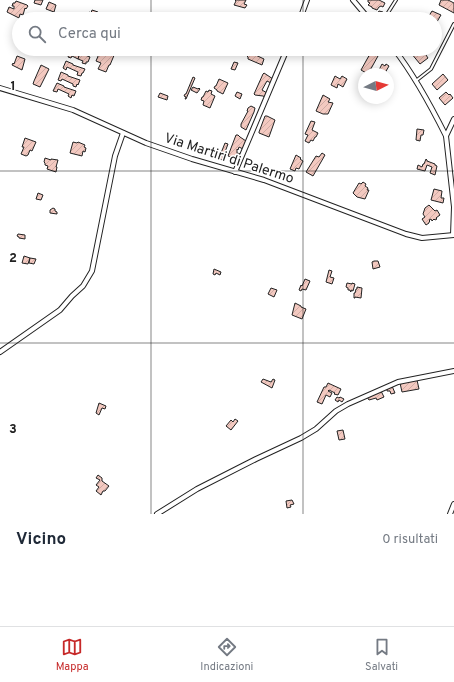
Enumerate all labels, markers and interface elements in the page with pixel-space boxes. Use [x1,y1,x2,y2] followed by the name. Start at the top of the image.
[12,12,442,56] search box
[26,23,48,45] icon: search
[58,25,121,44] text: Cerca qui
[358,68,394,104] north arrow
[10,79,16,95] text: 1
[162,130,296,188] street label: Via Martiri di Palermo
[9,251,17,267] text: 2
[9,422,17,438] text: 3
[16,529,66,551] text: Vicino
[382,532,438,548] text: 0 risultati
[56,636,89,674] tab: Mappa
[200,636,253,674] tab: Indicazioni
[365,636,398,674] tab: Salvati

